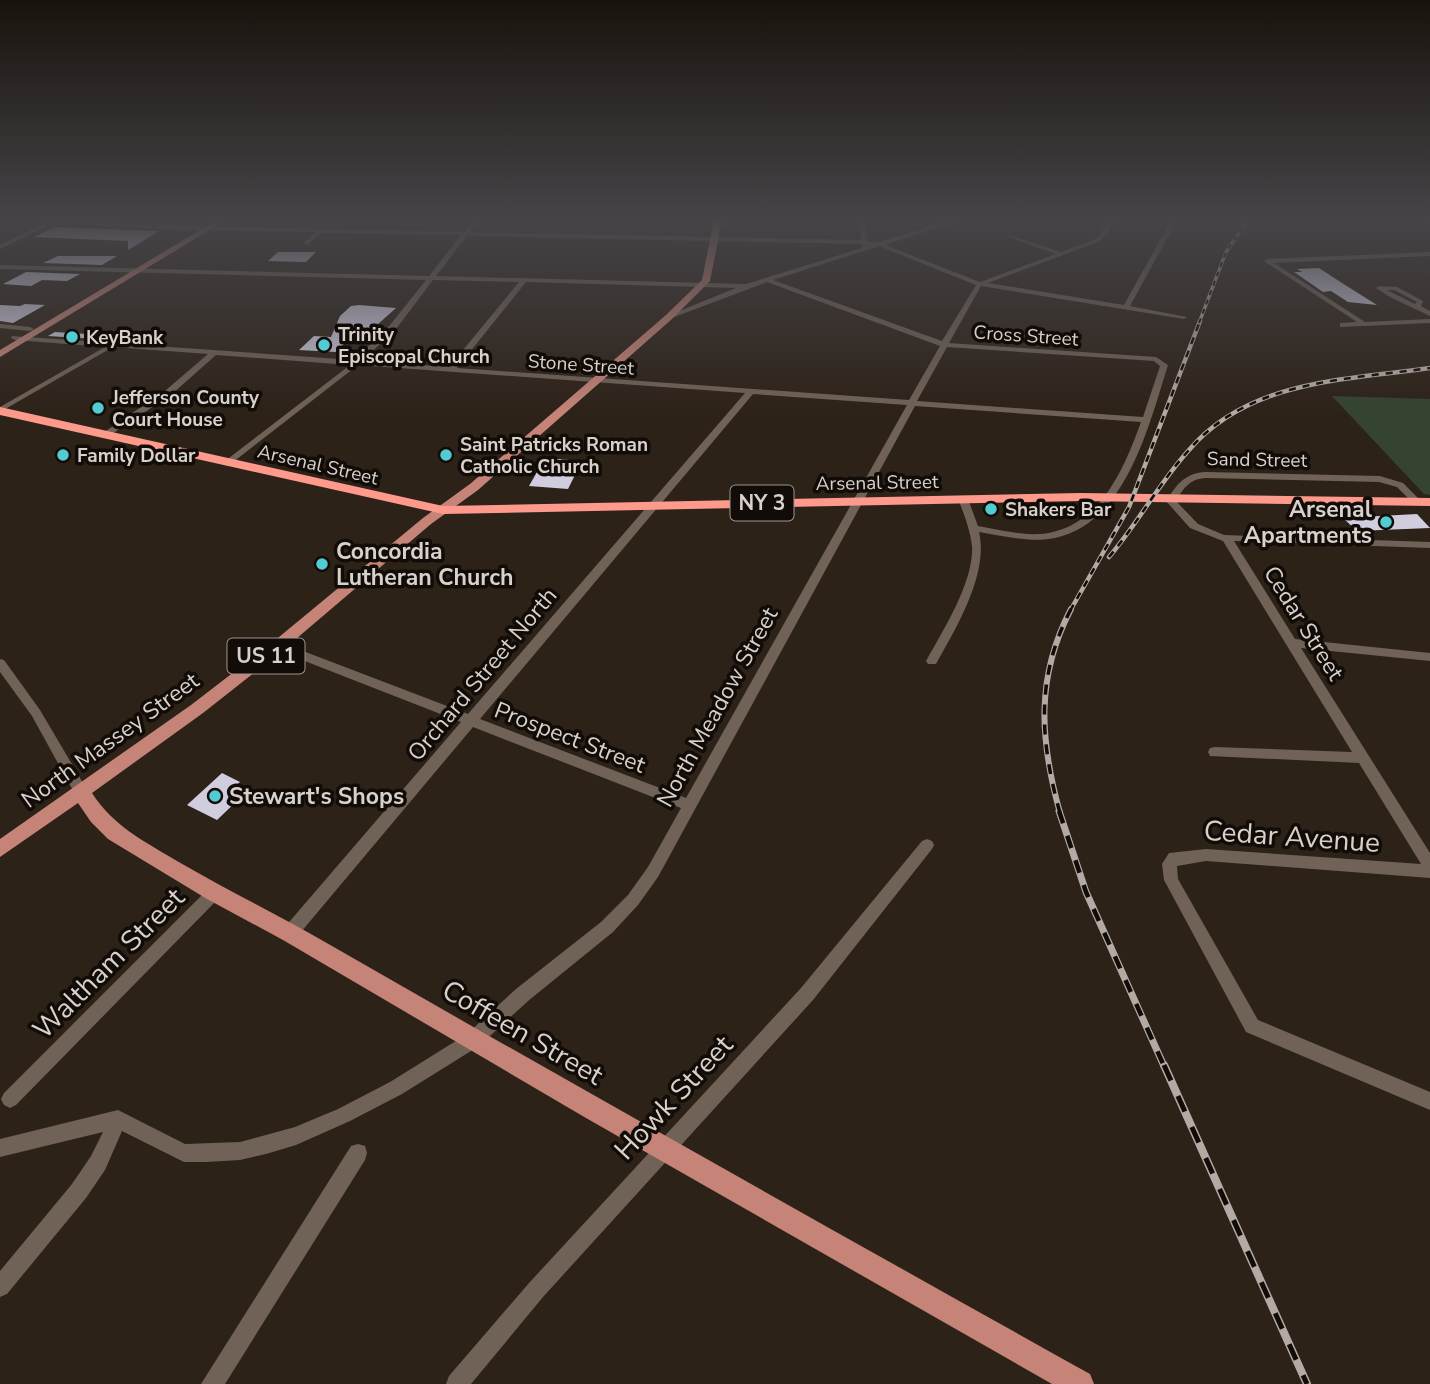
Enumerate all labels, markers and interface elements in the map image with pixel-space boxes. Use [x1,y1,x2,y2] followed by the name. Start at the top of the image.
[973,319,1080,353] street label: Cross Street
[338,322,490,370] place label: Trinity Episcopal Church
[86,325,164,351] place label: KeyBank
[64,329,80,345] marker: KeyBank
[316,337,332,353] marker: Trinity Episcopal Church
[527,348,635,382] street label: Stone Street
[111,385,260,433] place label: Jefferson County Court House
[90,400,106,416] marker: Jefferson County Court House
[460,432,648,480] place label: Saint Patricks Roman Catholic Church
[255,438,381,492] street label: Arsenal Street
[77,443,196,469] place label: Family Dollar
[1207,446,1308,474] street label: Sand Street
[55,447,71,463] marker: Family Dollar
[438,447,454,463] marker: Saint Patricks Roman Catholic Church
[815,469,939,497] street label: Arsenal Street
[730,486,794,520] road number: NY 3
[1244,494,1373,551] place label: Arsenal Apartments
[1005,497,1112,523] place label: Shakers Bar
[983,501,999,517] marker: Shakers Bar
[1378,514,1394,530] marker: Arsenal Apartments
[336,536,513,593] place label: Concordia Lutheran Church
[314,556,330,572] marker: Concordia Lutheran Church
[1256,560,1352,687] street label: Cedar Street
[401,581,564,768] street label: Orchard Street North
[650,601,786,813] street label: North Meadow Street
[228,638,304,674] road number: US 11
[15,665,206,815] street label: North Massey Street
[490,694,651,781] street label: Prospect Street
[229,781,404,812] place label: Stewart's Shops
[207,788,223,804] marker: Stewart's Shops
[1203,812,1381,862] street label: Cedar Avenue
[24,879,193,1048] street label: Waltham Street
[435,971,610,1095] street label: Coffeen Street
[606,1027,742,1168] street label: Howk Street

